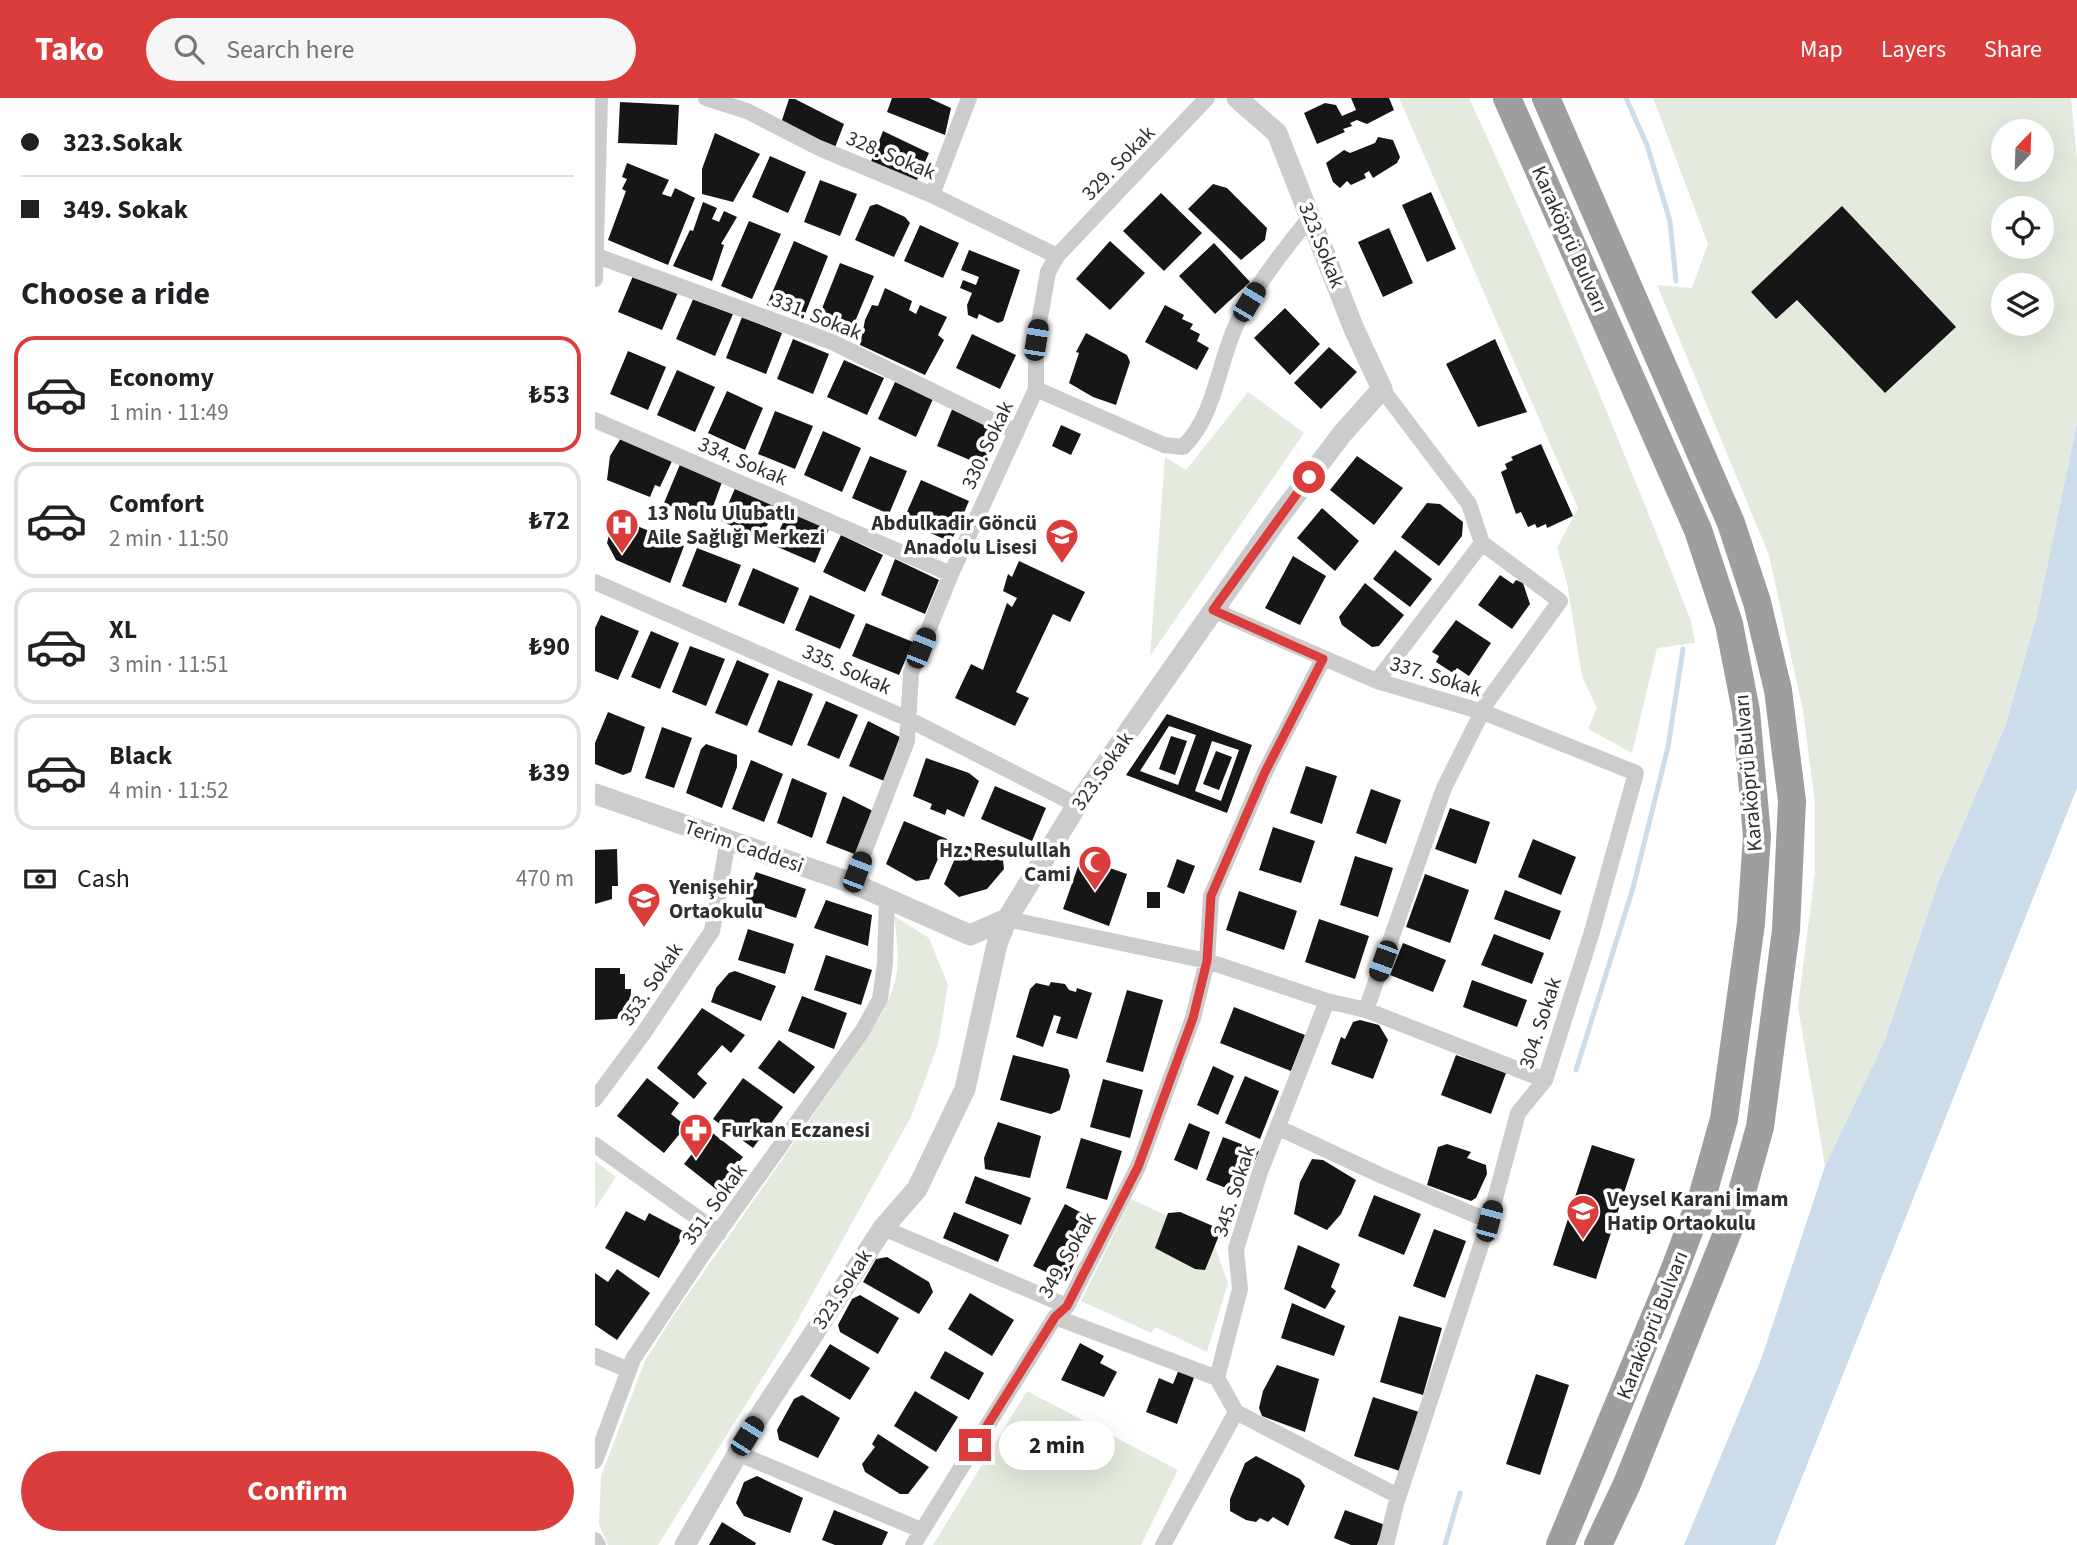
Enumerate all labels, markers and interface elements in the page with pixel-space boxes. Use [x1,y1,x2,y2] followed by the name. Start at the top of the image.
[146,18,636,81] search box
[35,26,104,73] text: Tako
[170,30,208,68] icon: search
[226,31,354,68] text: Search here
[1800,32,1843,67] text: Map
[1881,32,1946,67] text: Layers
[1984,32,2042,67] text: Share
[1074,118,1162,207] street label: 329. Sokak
[1991,119,2055,182] north arrow
[1991,119,2054,336] map controls
[842,123,941,188] street label: 328. Sokak
[63,124,183,161] text: 323.Sokak
[1524,161,1616,317] street label: Karaköprü Bulvarı
[63,191,188,228] text: 349. Sokak
[1991,196,2054,259] button: locate
[1291,198,1353,293] street label: 323.Sokak
[21,271,210,317] text: Choose a ride
[1991,273,2054,336] button: layers
[1230,279,1269,325] car
[768,284,867,348] street label: 331. Sokak
[1023,318,1050,362] car
[109,359,214,396] text: Economy
[25,363,88,426] icon: car
[529,376,570,413] text: ₺53
[953,395,1021,494] street label: 330. Sokak
[109,396,229,429] text: 1 min · 11:49
[694,429,793,494] street label: 334. Sokak
[1293,461,1325,493] route start
[109,485,204,522] text: Comfort
[25,489,88,552] icon: car
[646,498,825,552] place label: 13 Nolu Ulubatlı Aile Sağlığı Merkezi
[529,502,570,539] text: ₺72
[603,506,641,555] hospital icon: 13 Nolu Ulubatlı Aile Sağlığı Merkezi
[870,508,1037,562] place label: Abdulkadir Göncü Anadolu Lisesi
[1043,516,1081,565] school or university icon: Abdulkadir Göncü Anadolu Lisesi
[109,522,229,555] text: 2 min · 11:50
[109,611,137,648] text: XL
[25,615,88,678] icon: car
[904,625,939,671] car
[529,628,570,665] text: ₺90
[798,636,897,702] street label: 335. Sokak
[109,648,229,681] text: 3 min · 11:51
[1386,648,1486,704] street label: 337. Sokak
[1726,693,1770,853] street label: Karaköprü Bulvarı
[1064,725,1141,817] street label: 323.Sokak
[109,737,172,774] text: Black
[25,741,88,804] icon: car
[529,754,570,791] text: ₺39
[109,774,229,807] text: 4 min · 11:52
[680,812,808,880] street label: Terim Caddesi
[939,835,1071,889] place label: Hz. Resulullah Cami
[1076,843,1114,892] mosque icon: Hz. Resulullah Cami
[840,849,875,895] car
[21,860,59,898] icon: cash
[77,860,130,897] text: Cash
[516,862,574,895] text: 470 m
[668,872,763,926] place label: Yenişehir Ortaokulu
[625,880,663,929] school or university icon: Yenişehir Ortaokulu
[612,936,690,1032] street label: 353. Sokak
[1366,938,1401,984] car
[1511,973,1569,1073] street label: 304. Sokak
[677,1111,715,1160] pharmacy icon: Furkan Eczanesi
[721,1115,870,1145] place label: Furkan Eczanesi
[1205,1141,1263,1241] street label: 345. Sokak
[674,1156,754,1251] street label: 351. Sokak
[1606,1184,1789,1238] place label: Veysel Karani İmam Hatip Ortaokulu
[1564,1192,1602,1241] school or university icon: Veysel Karani İmam Hatip Ortaokulu
[1474,1198,1505,1244] car
[1030,1206,1104,1303] street label: 349. Sokak
[805,1242,879,1335] street label: 323.Sokak
[1609,1246,1695,1404] street label: Karaköprü Bulvarı
[727,1413,768,1459] car
[999,1420,1115,1470] callout: 2 min
[959,1429,991,1461] route end
[1029,1429,1085,1462] text: 2 min
[21,1451,574,1531] button: Confirm

